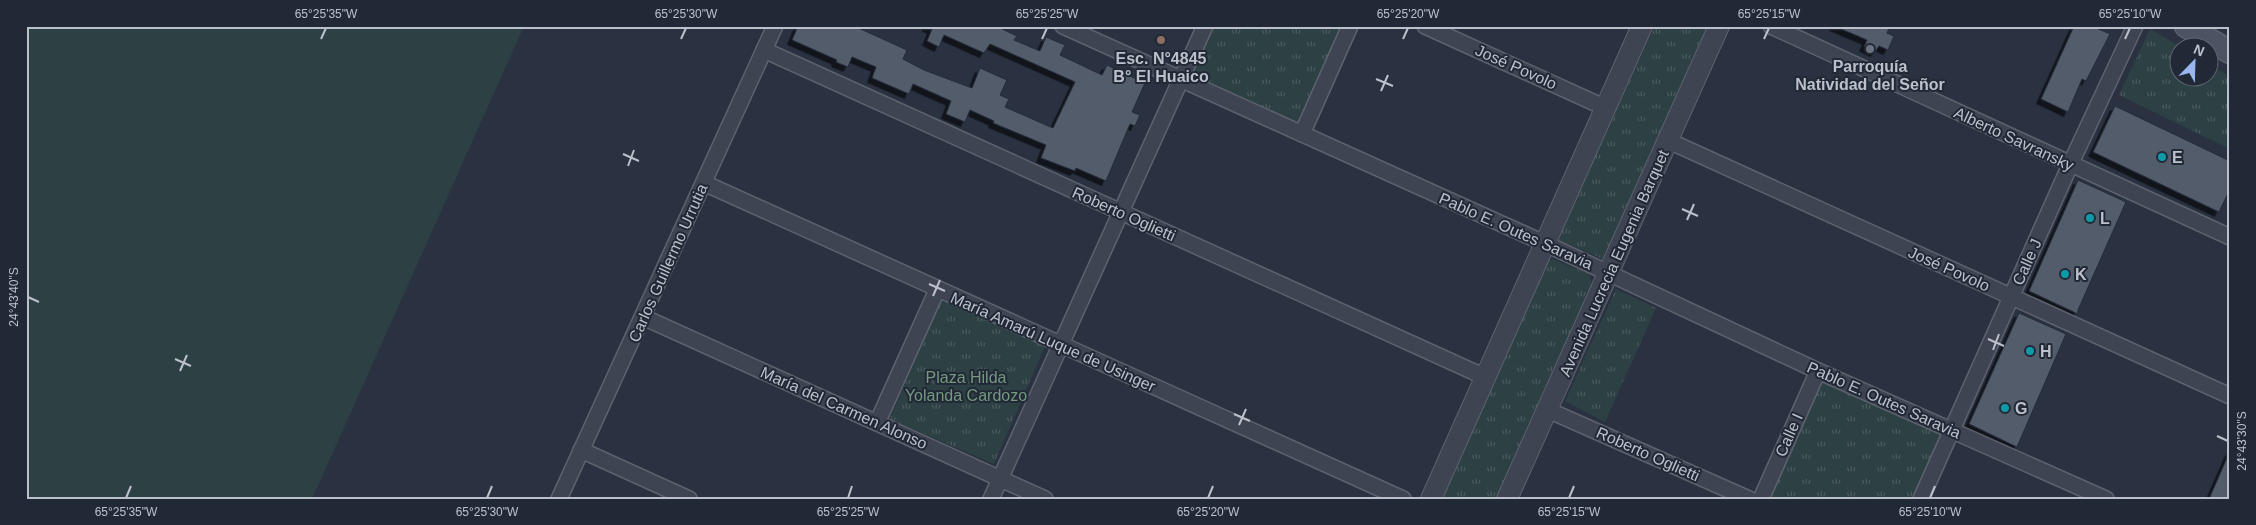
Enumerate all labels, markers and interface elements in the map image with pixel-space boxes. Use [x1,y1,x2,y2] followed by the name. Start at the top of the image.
[295,7,358,21] text: 65°25'35"W
[655,7,718,21] text: 65°25'30"W
[1016,7,1079,21] text: 65°25'25"W
[1377,7,1440,21] text: 65°25'20"W
[1738,7,1801,21] text: 65°25'15"W
[2099,7,2162,21] text: 65°25'10"W
[1155,34,1167,46] marker: Esc. N°4845 B° El Huaico
[2168,38,2218,88] north arrow
[2191,41,2207,59] text: N
[1473,42,1559,93] street label: José Povolo
[1864,43,1876,55] marker: Parroquía Natividad del Señor
[1113,50,1209,85] place label: Esc. N°4845 B° El Huaico
[1795,58,1945,93] place label: Parroquía Natividad del Señor
[1952,104,2076,174] street label: Alberto Savransky
[1556,147,1672,379] street label: Avenida Lucrecia Eugenia Barquet
[2172,149,2183,166] place label: E
[2156,151,2168,163] marker: E
[625,181,711,345] street label: Carlos Guillermo Urrutia
[1070,184,1178,244] street label: Roberto Oglietti
[1437,189,1596,273] street label: Pablo E. Outes Saravia
[2100,210,2110,227] place label: L
[2084,212,2096,224] marker: L
[2009,236,2045,288] street label: Calle J
[1906,244,1992,295] street label: José Povolo
[2075,266,2087,283] place label: K
[7,267,21,327] text: 24°43'40"S
[2059,268,2071,280] marker: K
[948,289,1159,395] street label: María Amarú Luque de Usinger
[2040,343,2052,360] place label: H
[2024,345,2036,357] marker: H
[1805,358,1964,442] street label: Pablo E. Outes Saravia
[758,364,930,453] street label: María del Carmen Alonso
[905,369,1027,404] park label: Plaza Hilda Yolanda Cardozo
[2015,400,2027,417] place label: G
[1999,402,2011,414] marker: G
[1772,411,1806,459] street label: Calle I
[2235,411,2249,471] text: 24°43'30"S
[1594,424,1702,484] street label: Roberto Oglietti
[95,505,158,519] text: 65°25'35"W
[456,505,519,519] text: 65°25'30"W
[817,505,880,519] text: 65°25'25"W
[1177,505,1240,519] text: 65°25'20"W
[1538,505,1601,519] text: 65°25'15"W
[1899,505,1962,519] text: 65°25'10"W

